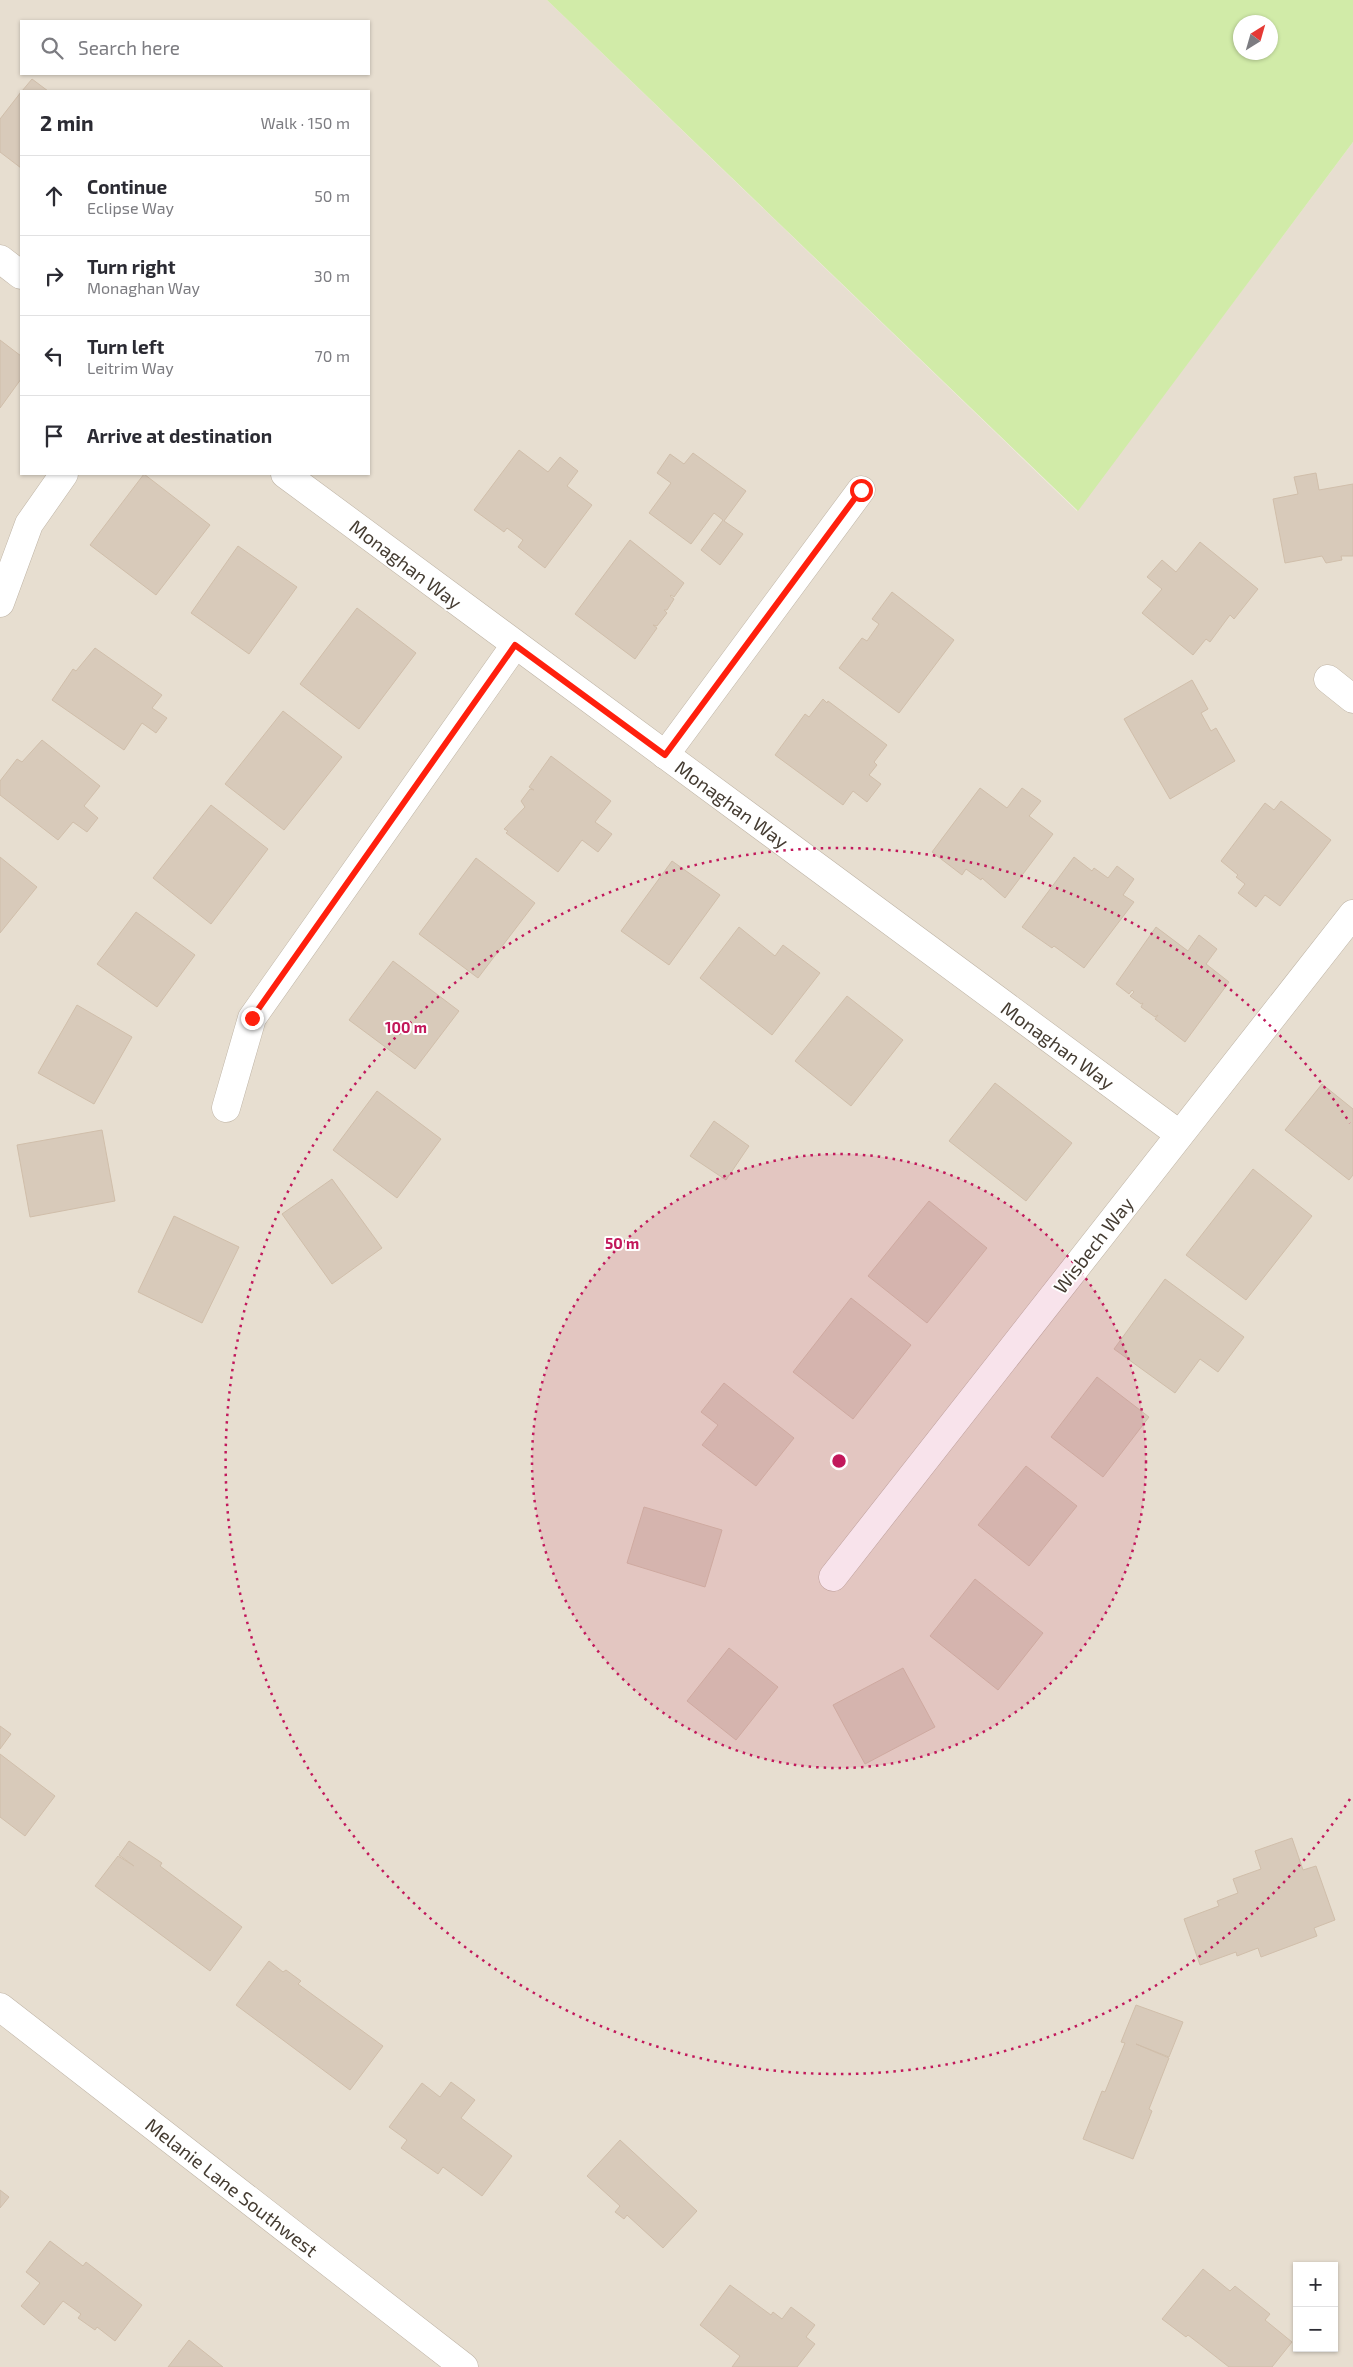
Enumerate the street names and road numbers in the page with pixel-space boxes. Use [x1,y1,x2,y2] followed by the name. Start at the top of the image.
[345,514,467,614] street label: Monaghan Way
[671,755,793,853] street label: Monaghan Way
[997,996,1119,1094] street label: Monaghan Way
[1048,1192,1138,1298] street label: Wisbech Way
[141,2113,323,2261] street label: Melanie Lane Southwest

